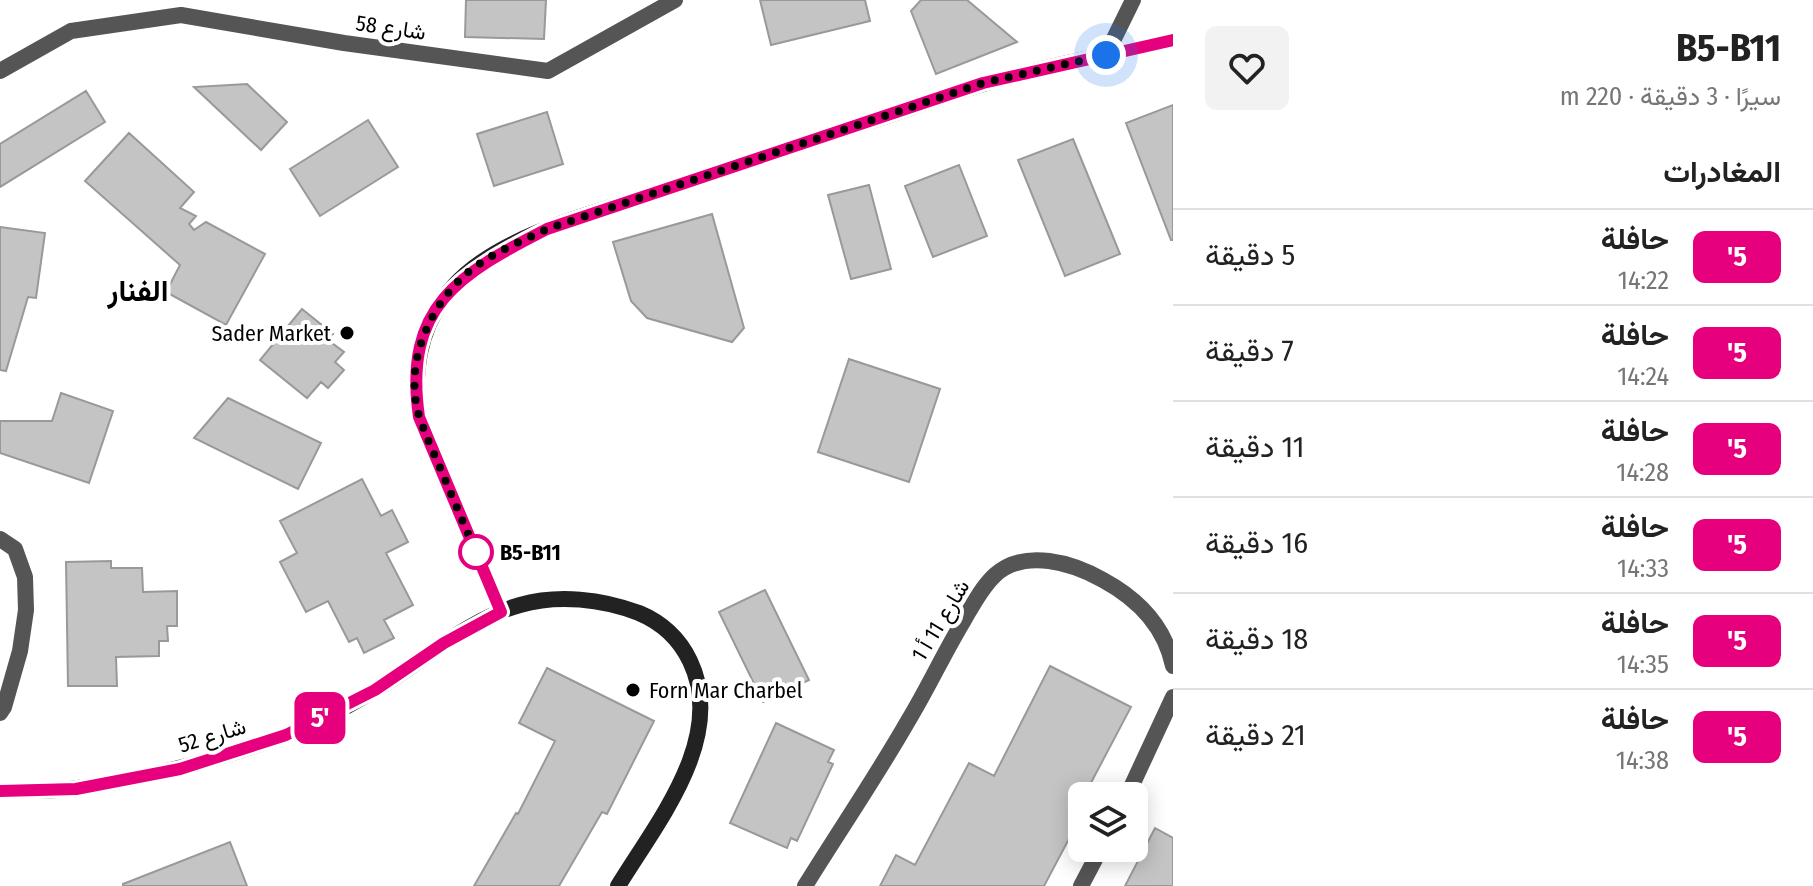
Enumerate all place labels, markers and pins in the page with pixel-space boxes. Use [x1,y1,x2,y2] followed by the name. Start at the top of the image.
[212,320,332,347] place label: Sader Market
[338,324,356,342] marker: Sader Market
[459,535,493,569] marker: B5-B11
[500,539,561,566] place label: B5-B11
[649,677,803,704] place label: Forn Mar Charbel
[624,681,642,699] marker: Forn Mar Charbel

